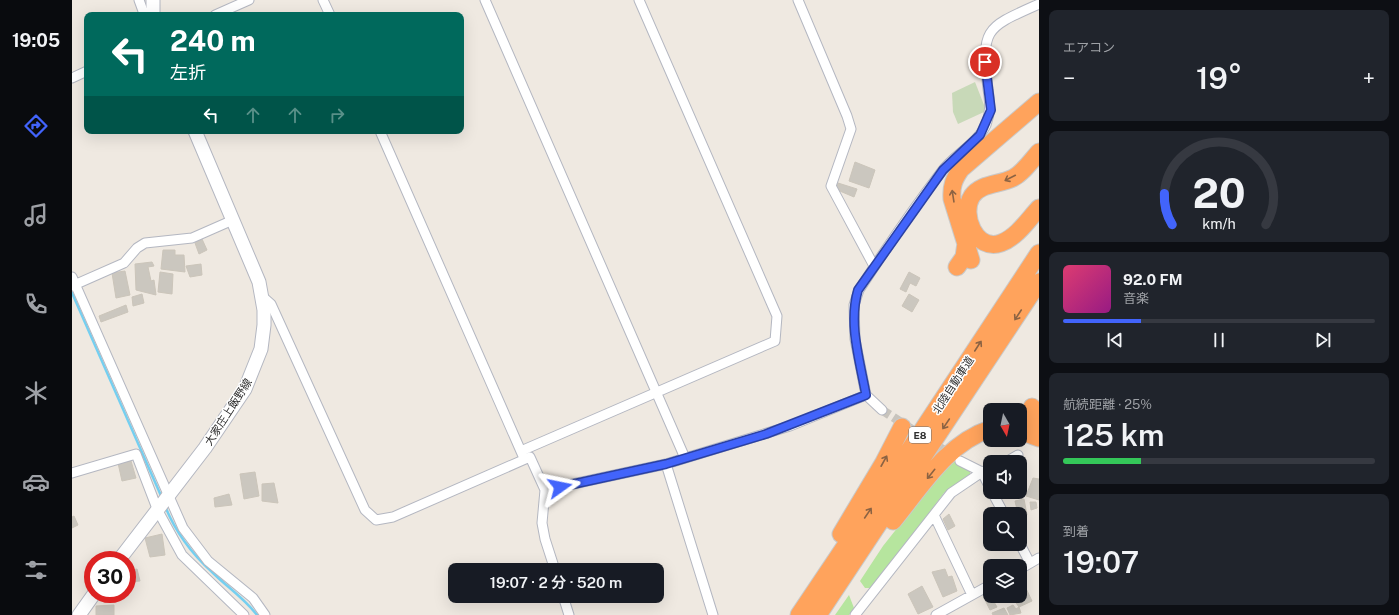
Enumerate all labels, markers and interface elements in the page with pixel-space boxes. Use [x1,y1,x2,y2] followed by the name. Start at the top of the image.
[170,24,256,57] text: 240 m
[104,28,156,80] icon: left
[12,30,60,51] text: 19:05
[1063,40,1115,55] text: エアコン
[968,45,1002,79] pin
[974,51,996,73] icon: arrive
[1196,60,1242,96] text: 19°
[170,62,206,83] text: 左折
[1063,65,1075,91] text: −
[1363,65,1375,91] text: +
[200,104,222,126] icon: left
[242,104,264,126] icon: ahead
[284,104,306,126] icon: ahead
[326,104,348,126] icon: right
[22,112,50,140] icon: directions
[1192,167,1246,216] text: 20
[1005,175,1017,182] one-way arrow
[949,190,957,203] one-way arrow
[22,201,50,229] icon: music
[1202,214,1236,231] text: km/h
[1123,271,1182,288] text: 92.0 FM
[22,290,50,318] icon: phone
[1123,291,1149,306] text: 音楽
[1014,309,1022,320] one-way arrow
[1104,329,1126,351] icon: previous
[1208,329,1230,351] icon: pause
[1312,329,1334,351] icon: next
[974,341,982,352] one-way arrow
[930,354,976,416] street label: 北陸自動車道
[202,376,254,448] street label: 大家庄上飯野線
[22,379,50,407] icon: climate
[1063,397,1152,412] text: 航続距離 · 25%
[983,403,1027,447] north arrow
[983,403,1027,603] map controls
[1063,417,1164,453] text: 125 km
[942,418,950,429] one-way arrow
[909,427,931,443] road number: E8
[880,455,888,467] one-way arrow
[983,455,1027,499] button: sound
[539,466,581,508] position arrow
[22,468,50,496] icon: car
[927,469,935,480] one-way arrow
[983,507,1027,551] button: search
[864,508,872,519] one-way arrow
[1063,524,1089,539] text: 到着
[1063,544,1139,580] text: 19:07
[84,551,136,603] speed limit sign: 30
[22,556,50,584] icon: filters
[983,559,1027,603] button: layers
[490,574,622,591] text: 19:07 · 2 分 · 520 m

